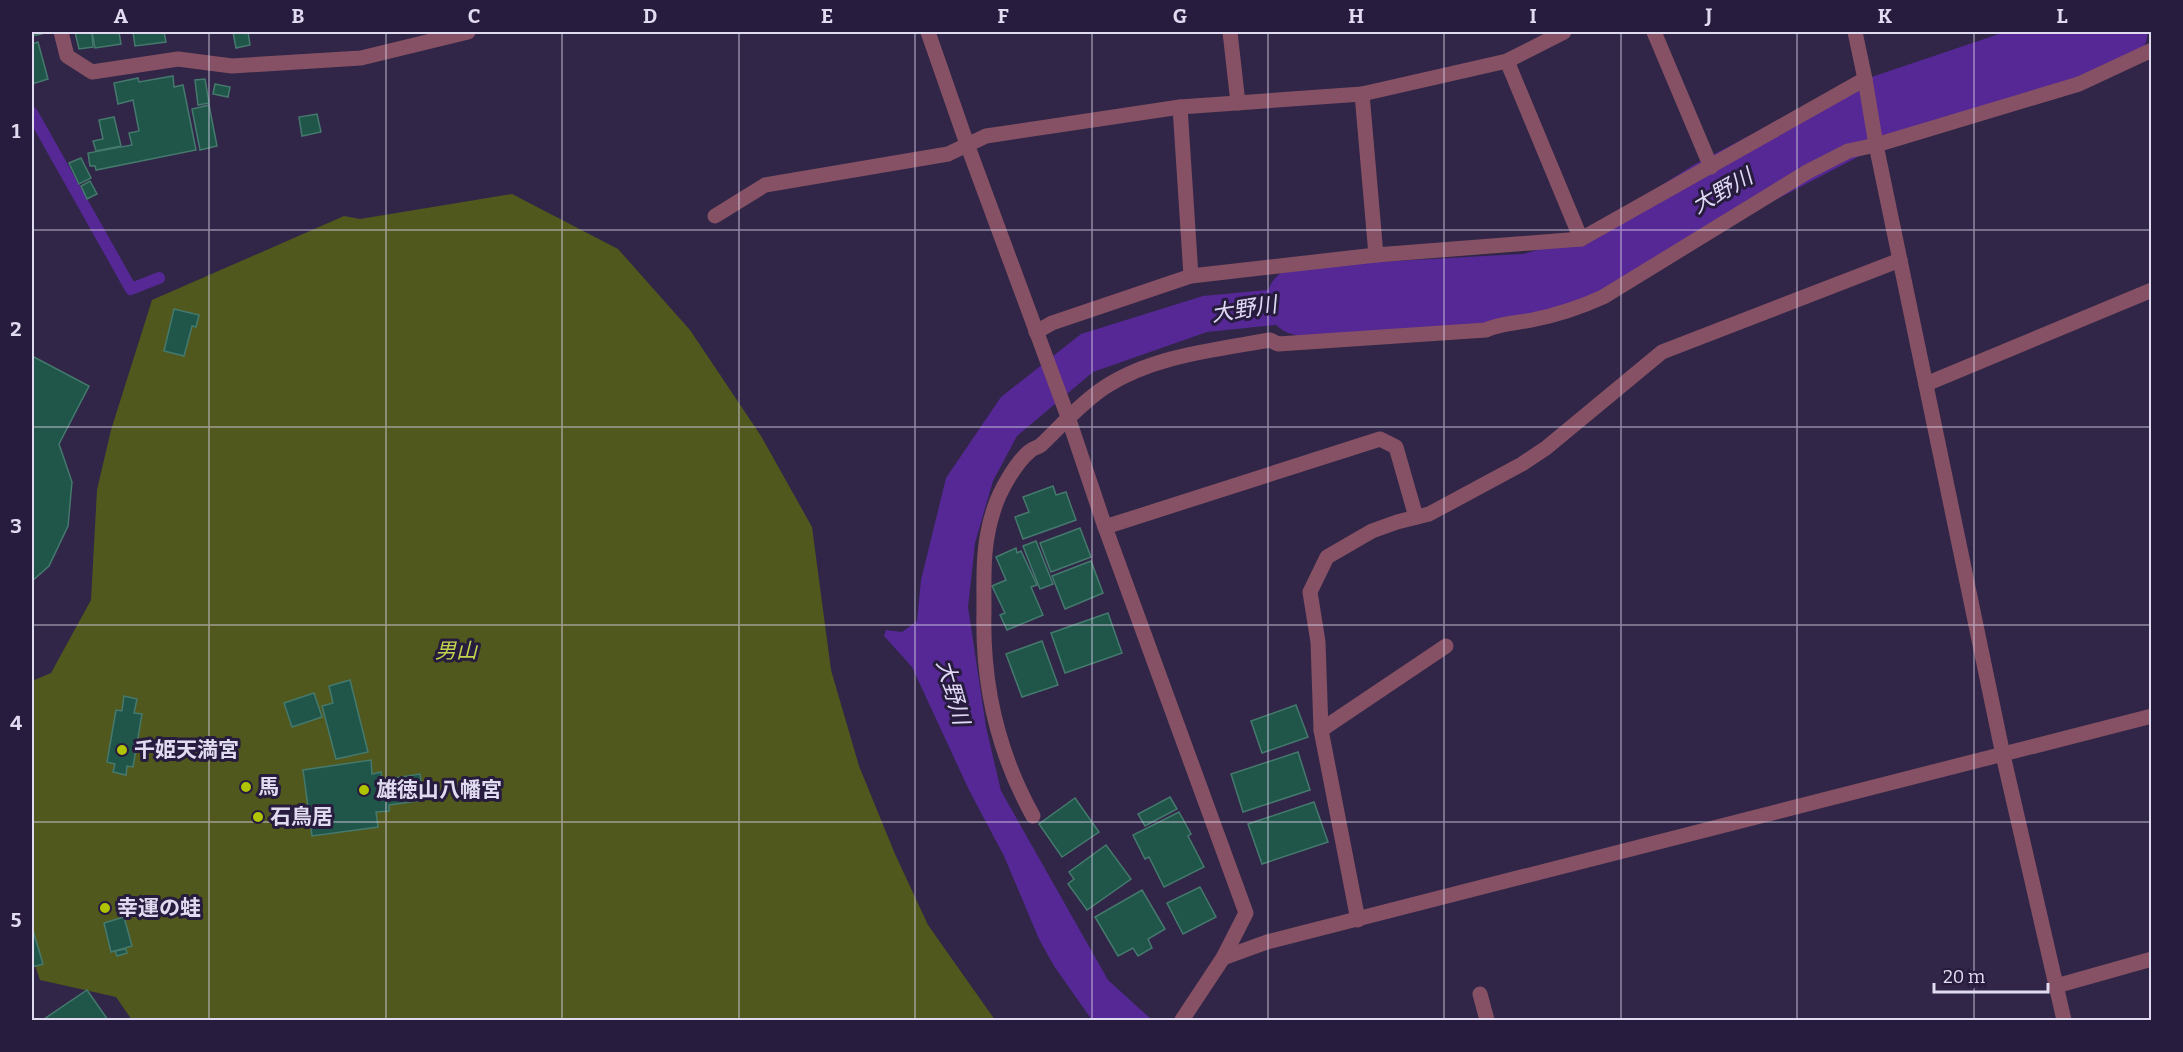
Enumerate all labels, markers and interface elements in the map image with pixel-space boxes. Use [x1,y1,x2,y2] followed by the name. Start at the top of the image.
[114,4,129,28] text: A
[292,4,305,28] text: B
[468,4,480,28] text: C
[643,4,657,28] text: D
[821,4,833,28] text: E
[997,4,1009,28] text: F
[1173,4,1187,28] text: G
[1348,4,1364,28] text: H
[1529,4,1537,28] text: I
[1705,4,1713,28] text: J
[1878,4,1893,28] text: K
[2056,4,2068,28] text: L
[12,119,21,143] text: 1
[1687,162,1759,219] water label: 大野川
[1209,290,1281,327] water label: 大野川
[10,317,22,341] text: 2
[10,514,22,538] text: 3
[435,638,479,664] park label: 男山
[931,657,976,729] water label: 大野川
[10,711,22,735] text: 4
[134,737,239,763] place label: 千姫天満宮
[115,743,129,757] marker: 千姫天満宮
[258,774,279,800] place label: 馬
[376,777,502,803] place label: 雄徳山八幡宮
[239,780,253,794] marker: 馬
[357,783,371,797] marker: 雄徳山八幡宮
[270,804,333,830] place label: 石鳥居
[251,810,265,824] marker: 石鳥居
[117,895,201,921] place label: 幸運の蛙
[98,901,112,915] marker: 幸運の蛙
[11,908,22,932] text: 5
[1934,956,2048,994] scale bar
[1943,966,1985,988] text: 20 m

